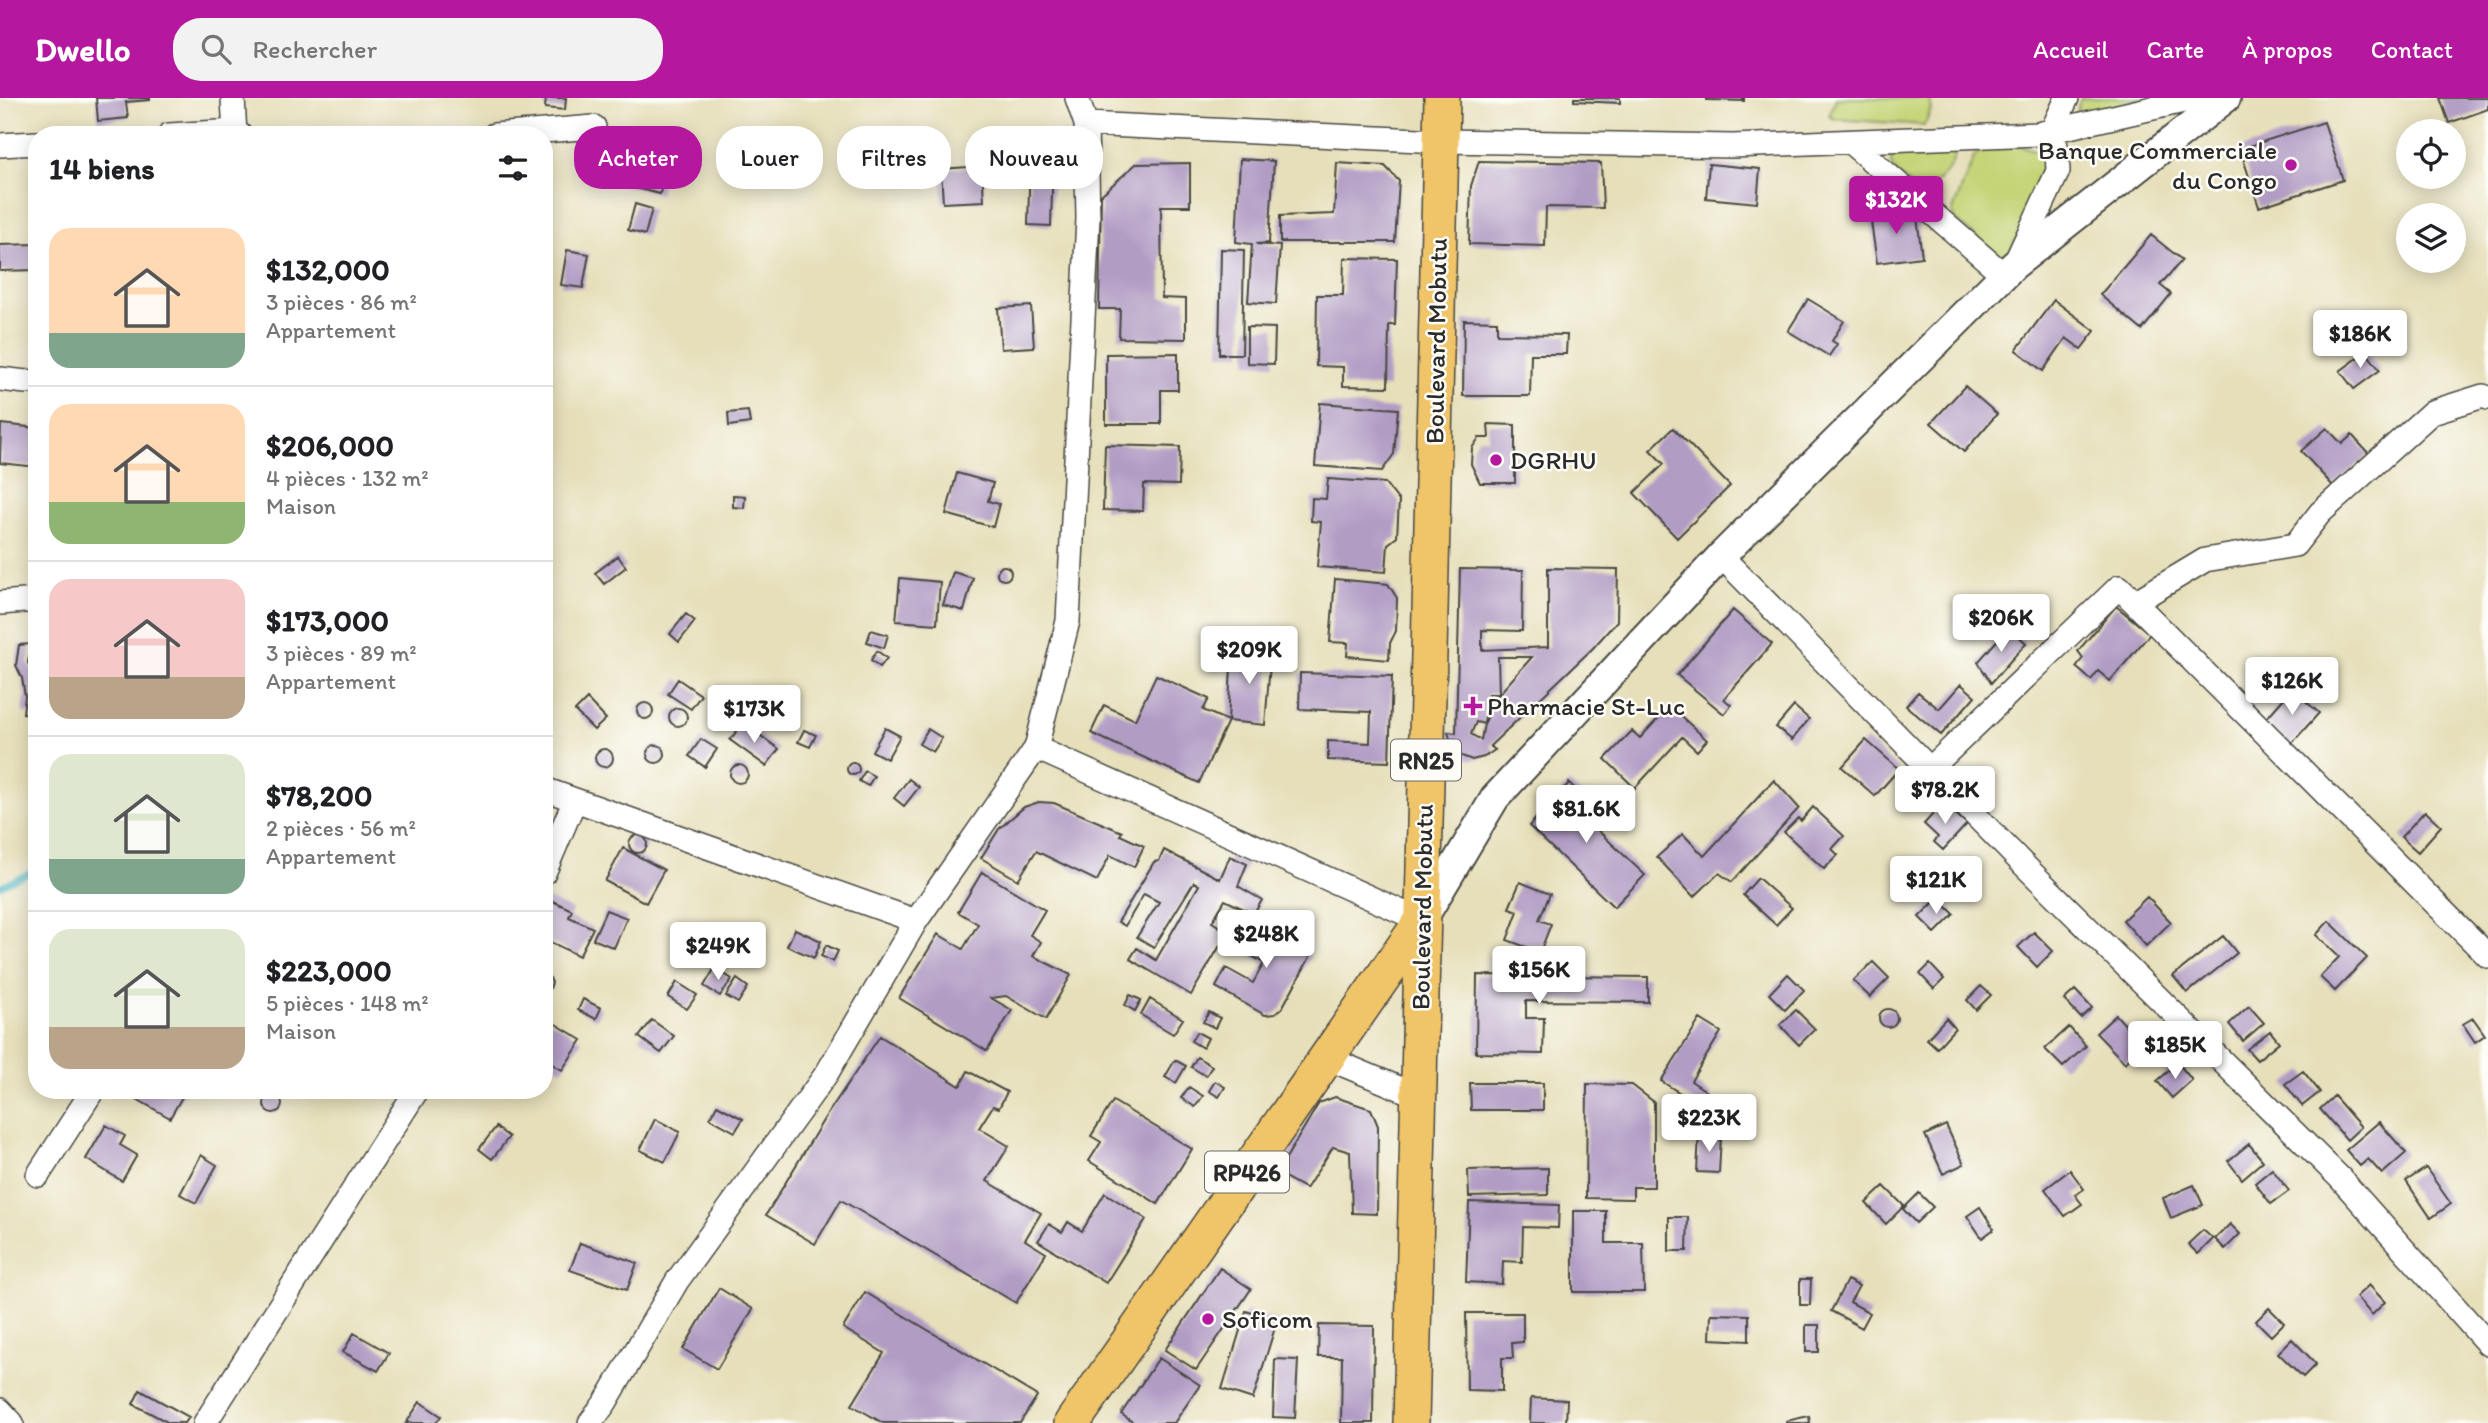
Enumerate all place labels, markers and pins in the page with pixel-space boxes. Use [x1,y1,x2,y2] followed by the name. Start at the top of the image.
[2038,134,2277,196] place label: Banque Commerciale du Congo
[2283,157,2299,173] marker: Banque Commerciale du Congo
[1847,176,1945,236] pin: $132K
[2311,310,2409,370] pin: $186K
[1510,444,1596,476] place label: DGRHU
[1488,452,1504,468] marker: DGRHU
[1952,594,2050,654] pin: $206K
[1200,626,1298,686] pin: $209K
[2243,658,2341,717] pin: $126K
[705,686,803,745] pin: $173K
[1487,690,1685,722] place label: Pharmacie St-Luc
[1465,698,1481,714] marker: Pharmacie St-Luc
[1888,766,2002,826] pin: $78.2K
[1529,786,1643,845] pin: $81.6K
[1887,856,1985,916] pin: $121K
[1217,910,1315,970] pin: $248K
[669,922,767,982] pin: $249K
[1490,946,1588,1006] pin: $156K
[2126,1021,2224,1081] pin: $185K
[1660,1094,1758,1154] pin: $223K
[1222,1303,1313,1335] place label: Soficom
[1200,1311,1216,1327] marker: Soficom

